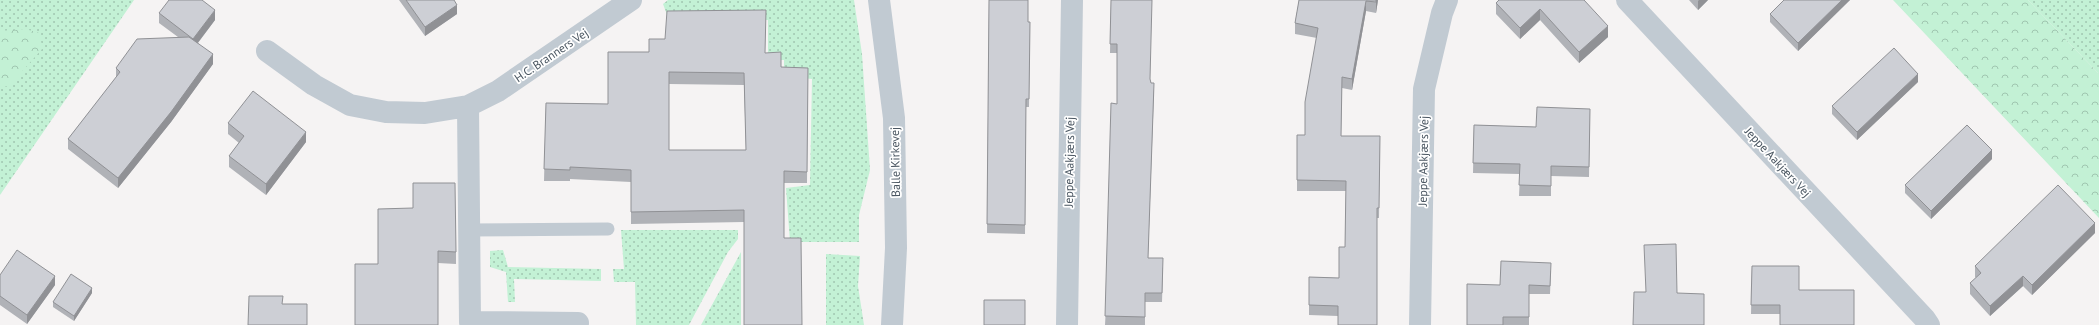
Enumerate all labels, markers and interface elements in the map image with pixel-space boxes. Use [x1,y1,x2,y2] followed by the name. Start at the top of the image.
[511,25,591,85] street label: H.C. Branners Vej
[1415,116,1431,207] street label: Jeppe Aakjærs Vej
[1061,117,1077,208] street label: Jeppe Aakjærs Vej
[1741,123,1814,200] street label: Jeppe Aakjærs Vej
[887,127,903,197] street label: Balle Kirkevej

